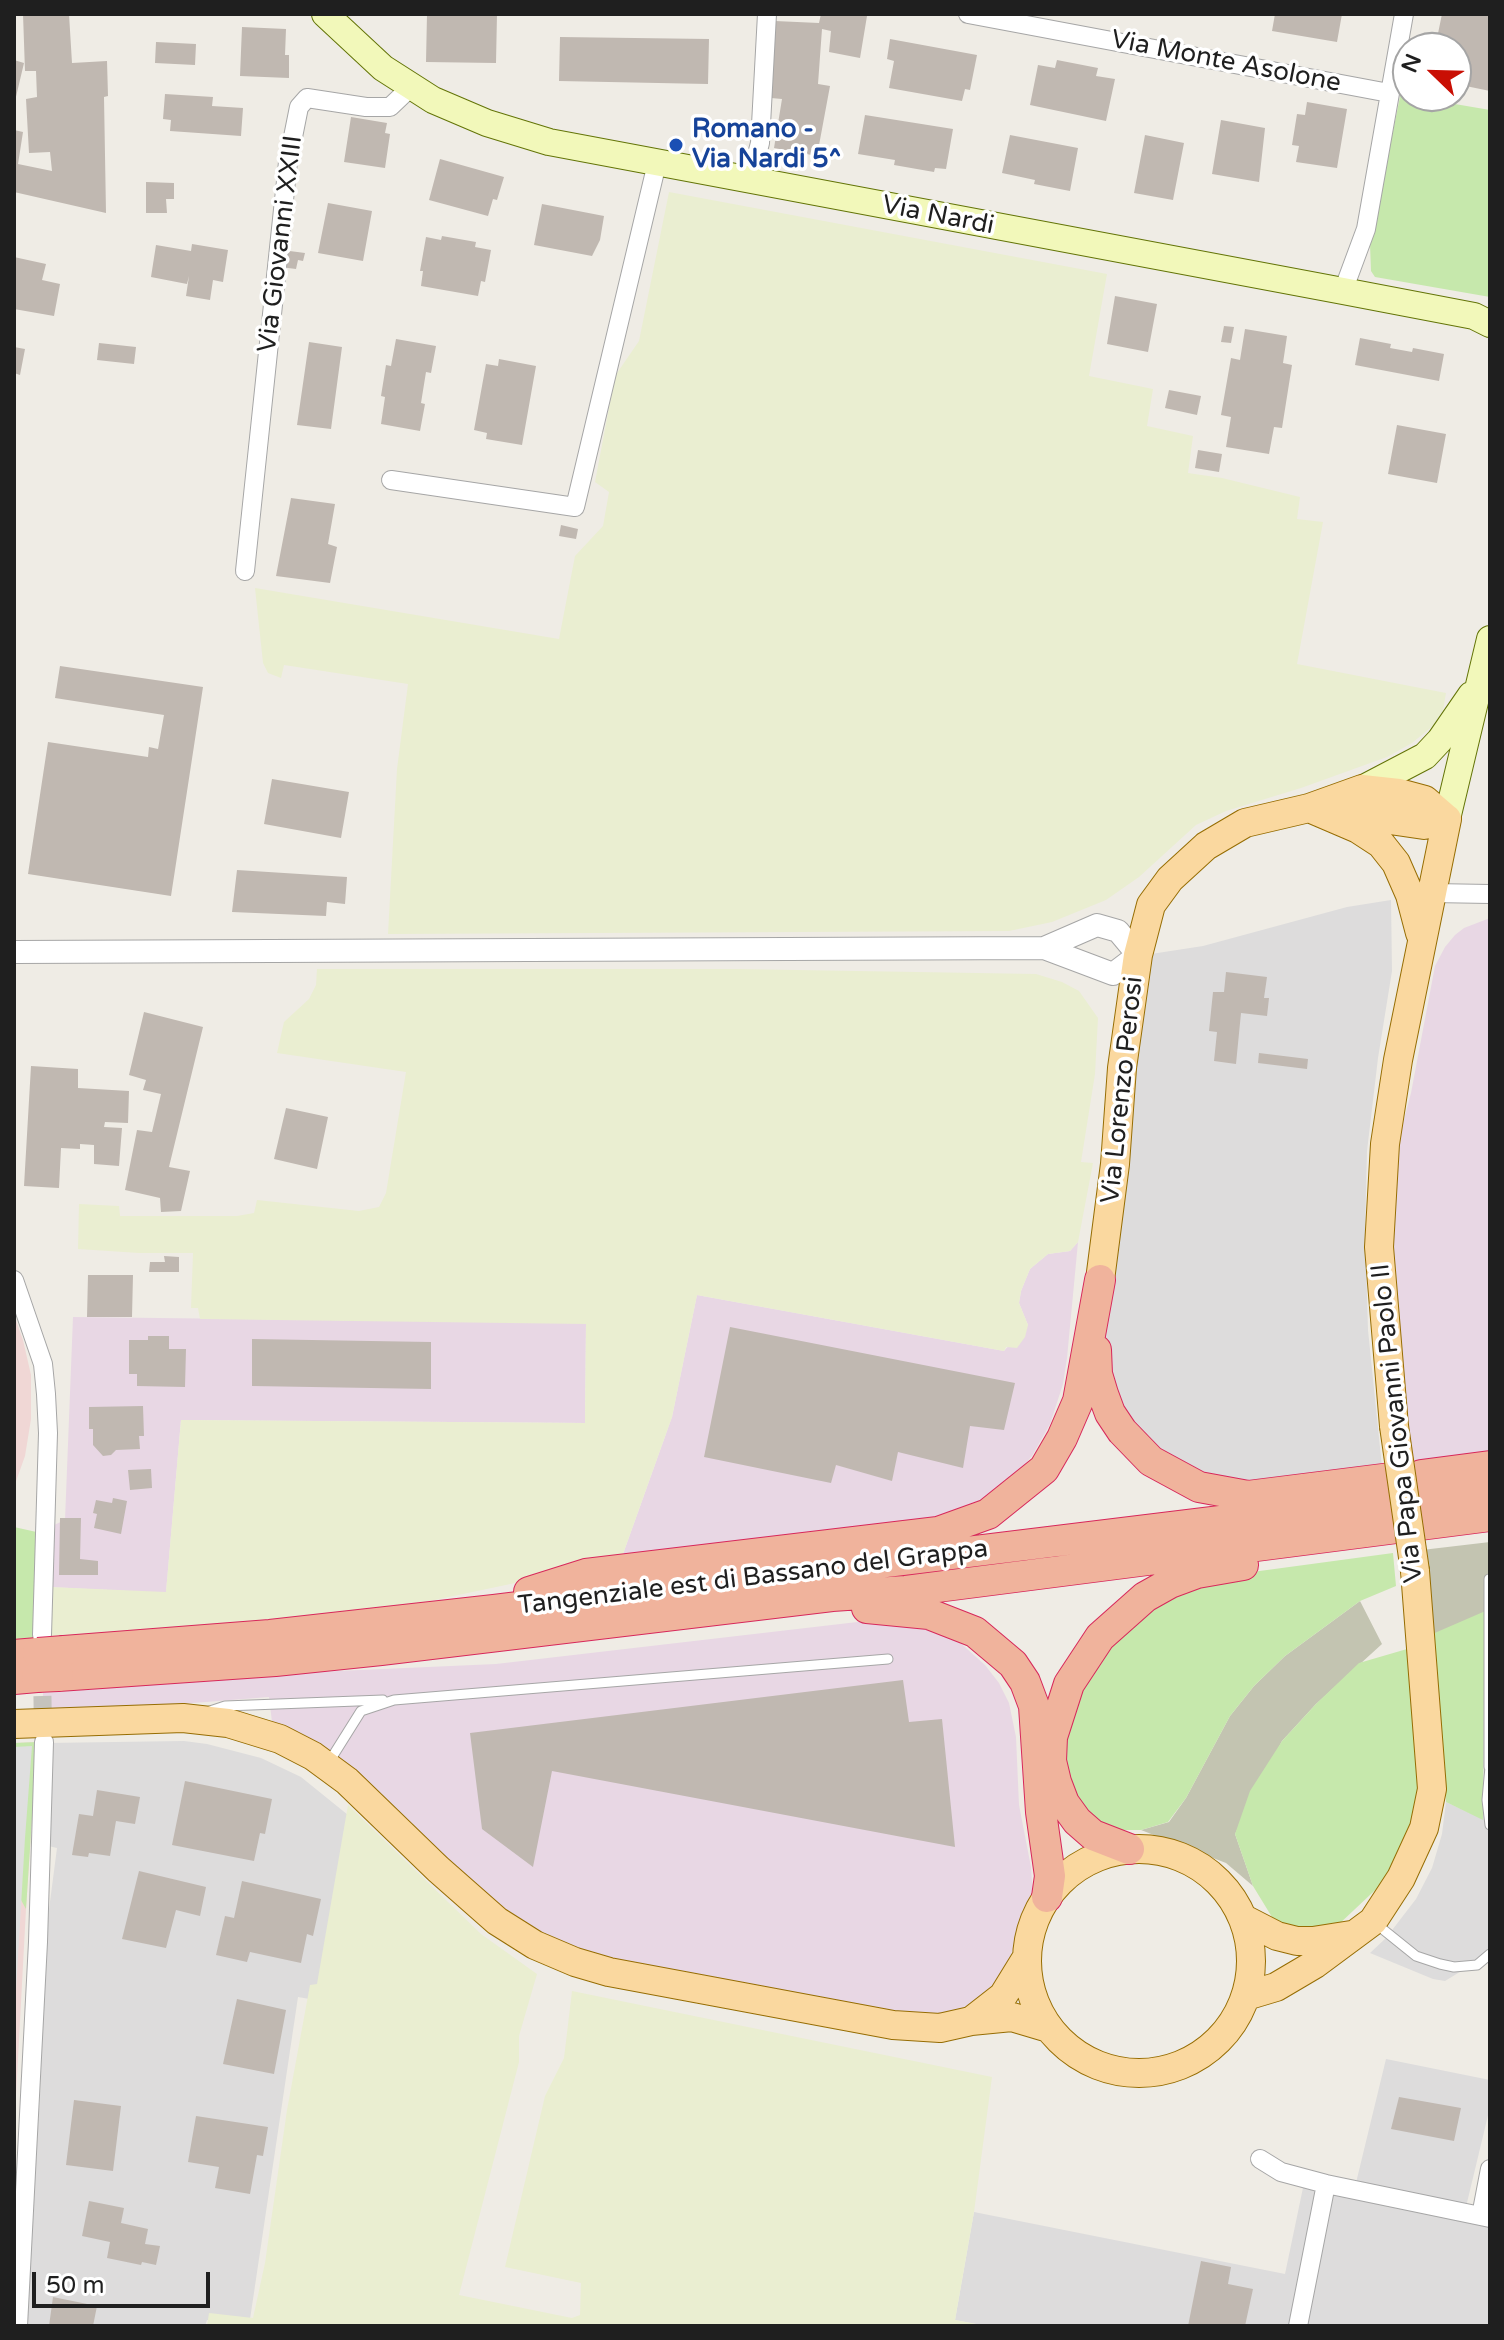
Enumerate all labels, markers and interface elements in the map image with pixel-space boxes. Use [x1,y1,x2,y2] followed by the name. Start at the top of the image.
[1108,24,1344,100] street label: Via Monte Asolone
[1392,32,1472,112] north arrow
[1396,50,1427,77] text: N
[692,114,842,176] place label: Romano - Via Nardi 5^
[252,134,310,354] street label: Via Giovanni XXIII
[667,136,685,154] marker: Romano - Via Nardi 5^
[879,190,997,242] street label: Via Nardi
[1096,975,1150,1205] street label: Via Lorenzo Perosi
[1366,1262,1430,1584] street label: Via Papa Giovanni Paolo II
[516,1534,990,1622] street label: Tangenziale est di Bassano del Grappa
[36,2256,214,2306] scale bar
[46,2271,104,2300] text: 50 m

